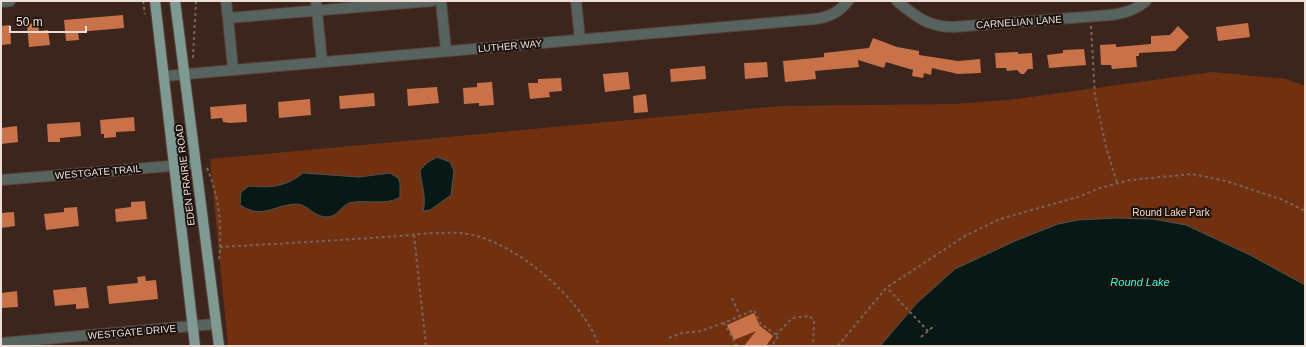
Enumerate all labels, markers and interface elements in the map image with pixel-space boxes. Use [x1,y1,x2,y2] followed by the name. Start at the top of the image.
[10,8,86,34] scale bar
[976,13,1063,30] street label: CARNELIAN LANE
[16,15,43,29] text: 50 m
[477,38,543,54] street label: LUTHER WAY
[173,124,197,226] street label: EDEN PRAIRIE ROAD
[55,163,142,181] street label: WESTGATE TRAIL
[1132,207,1211,218] park label: Round Lake Park
[1110,276,1170,288] water label: Round Lake
[87,323,177,341] street label: WESTGATE DRIVE

